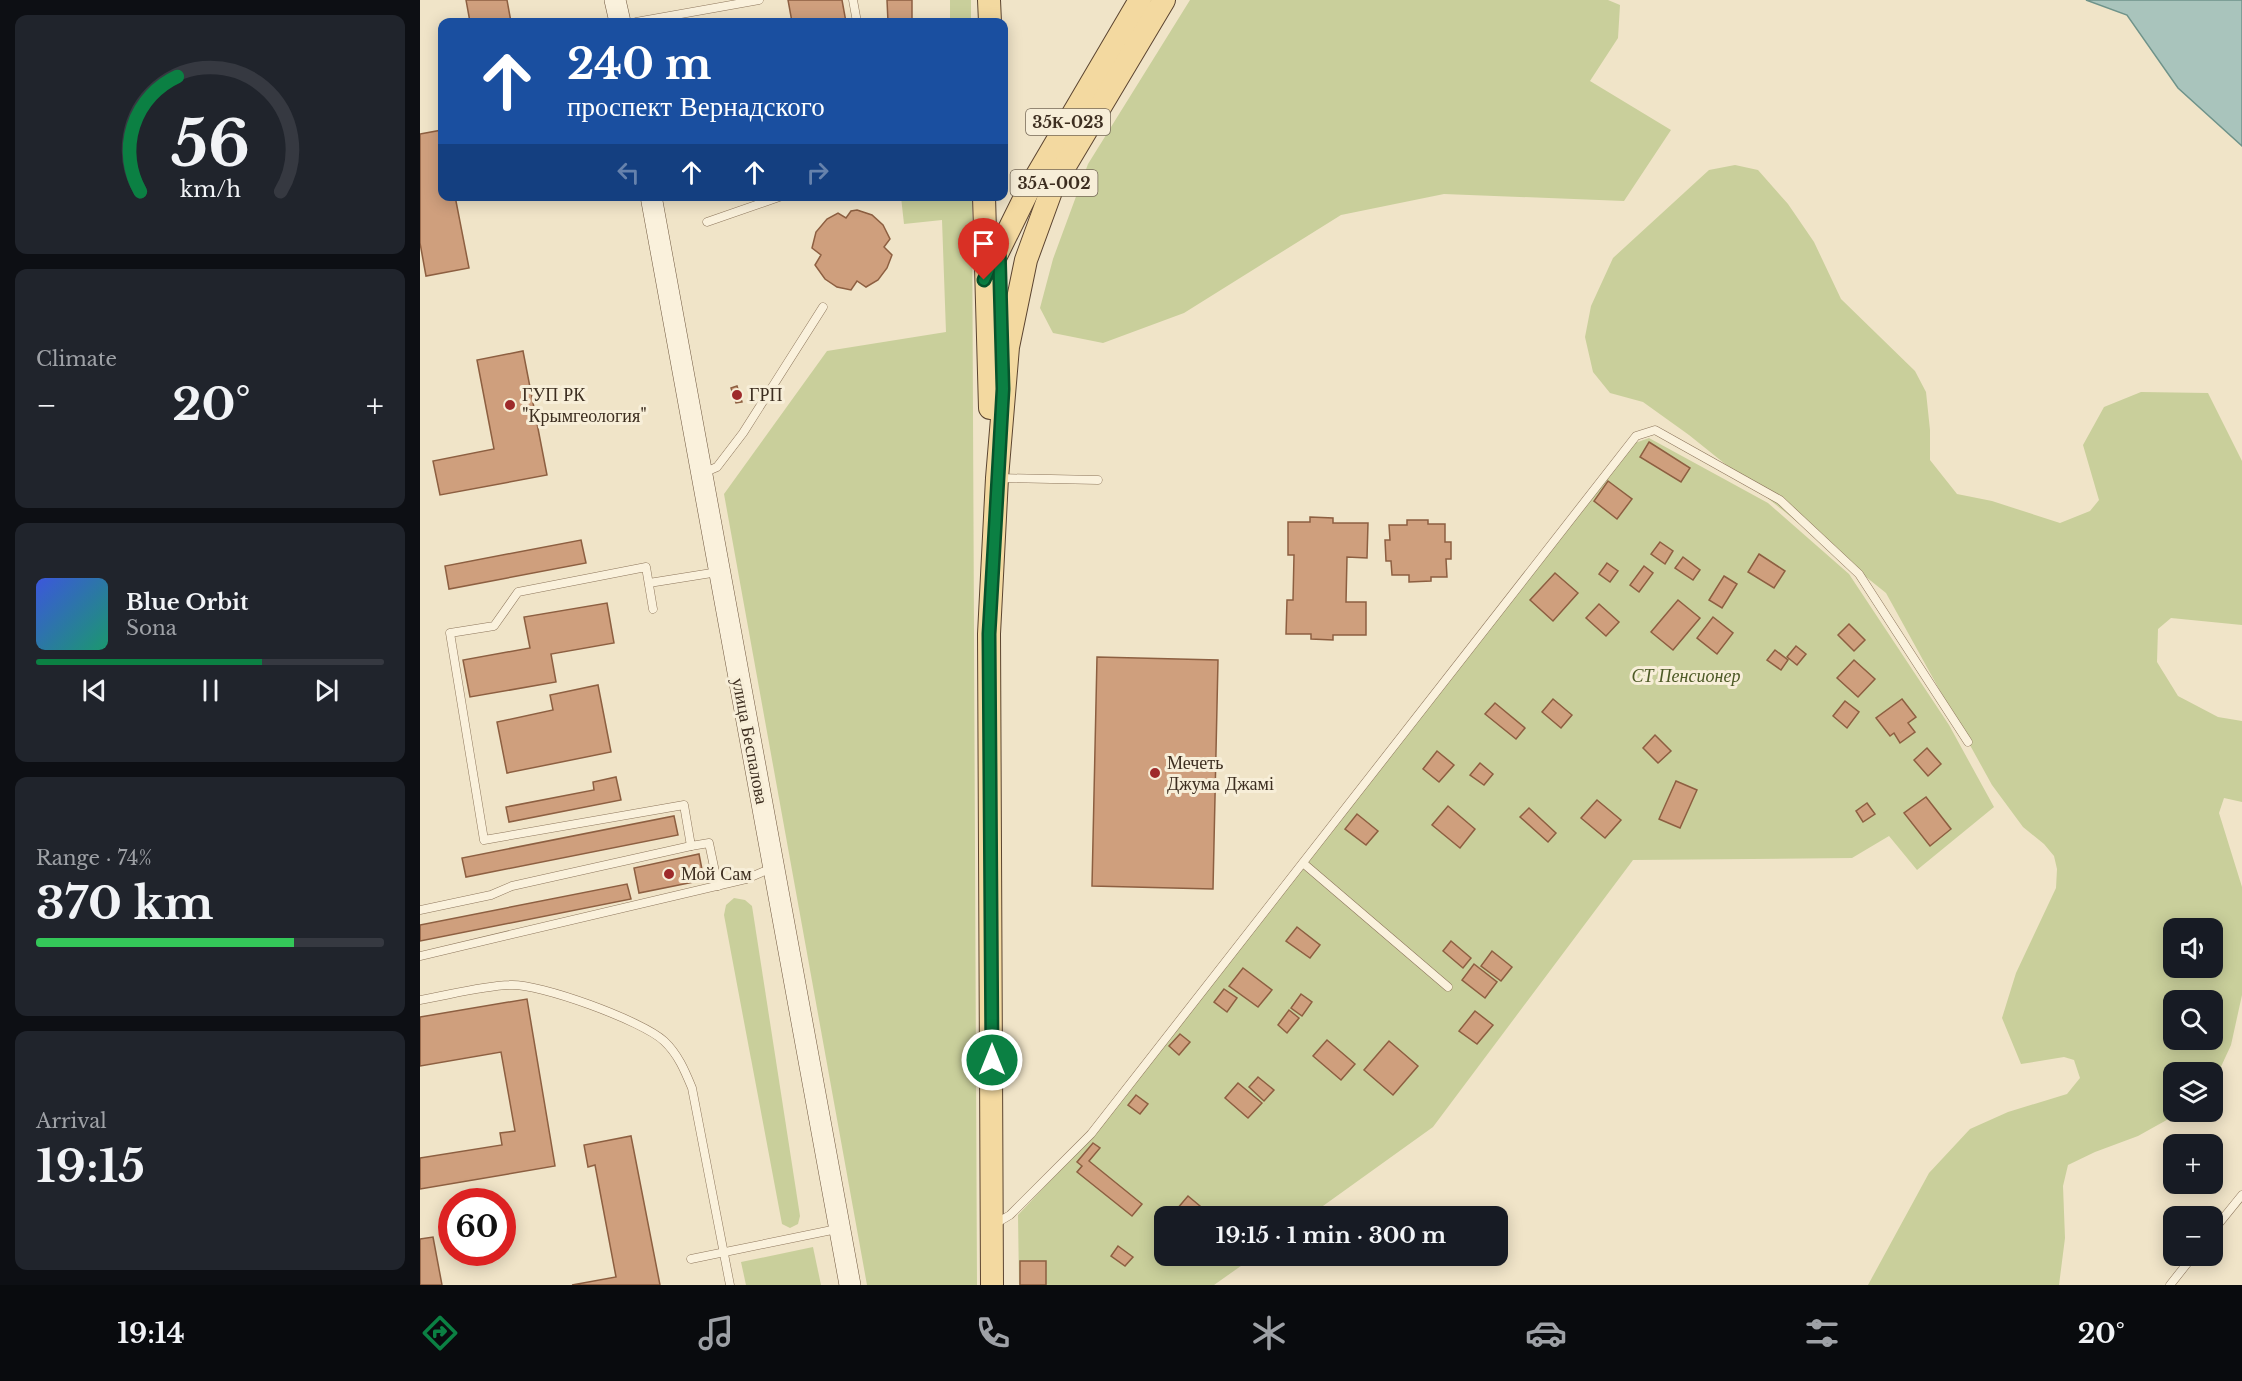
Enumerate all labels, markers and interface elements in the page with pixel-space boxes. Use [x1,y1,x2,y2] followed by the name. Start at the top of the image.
[567,38,712,90] text: 240 m
[468,42,546,120] icon: ahead
[567,90,825,123] text: проспект Вернадского
[170,105,250,183] text: 56
[1026,109,1110,135] road number: 35К-023
[612,156,645,189] icon: left
[675,156,708,189] icon: ahead
[738,156,771,189] icon: ahead
[801,156,834,189] icon: right
[1010,170,1098,196] road number: 35А-002
[180,176,241,203] text: km/h
[958,218,1009,280] pin
[967,227,1000,260] icon: arrive
[36,347,117,371] text: Climate
[172,376,251,432] text: 20°
[522,384,647,427] place label: ГУП РК "Крымгеология"
[749,384,782,406] place label: ГРП
[36,385,57,426] text: −
[366,385,384,426] text: +
[730,388,744,402] marker: ГРП
[503,398,517,412] marker: ГУП РК "Крымгеология"
[126,589,248,616] text: Blue Orbit
[126,616,177,640] text: Sona
[1632,665,1740,687] park label: СТ Пенсионер
[78,674,111,707] icon: previous
[194,674,227,707] icon: pause
[310,674,343,707] icon: next
[727,676,773,806] street label: улица Беспалова
[1167,752,1274,795] place label: Мечеть Джума Джамі
[1148,766,1162,780] marker: Мечеть Джума Джамі
[36,846,152,870] text: Range · 74%
[681,863,752,885] place label: Мой Сам
[662,867,676,881] marker: Мой Сам
[36,875,213,931] text: 370 km
[2163,918,2223,1266] map controls
[2163,918,2223,978] button: sound
[2163,990,2223,1050] button: search
[960,1028,1024,1092] position arrow
[2163,1062,2223,1122] button: layers
[36,1109,107,1133] text: Arrival
[2163,1134,2223,1194] button: +
[36,1138,145,1194] text: 19:15
[438,1188,516,1266] speed limit sign: 60
[2163,1206,2223,1266] button: −
[1216,1222,1446,1249] text: 19:15 · 1 min · 300 m
[419,1312,461,1354] icon: directions
[695,1312,737,1354] icon: music
[972,1312,1014,1354] icon: phone
[1248,1312,1290,1354] icon: climate
[1525,1312,1567,1354] icon: car
[1801,1312,1843,1354] icon: filters
[117,1317,185,1350] text: 19:14
[2078,1317,2125,1350] text: 20°

